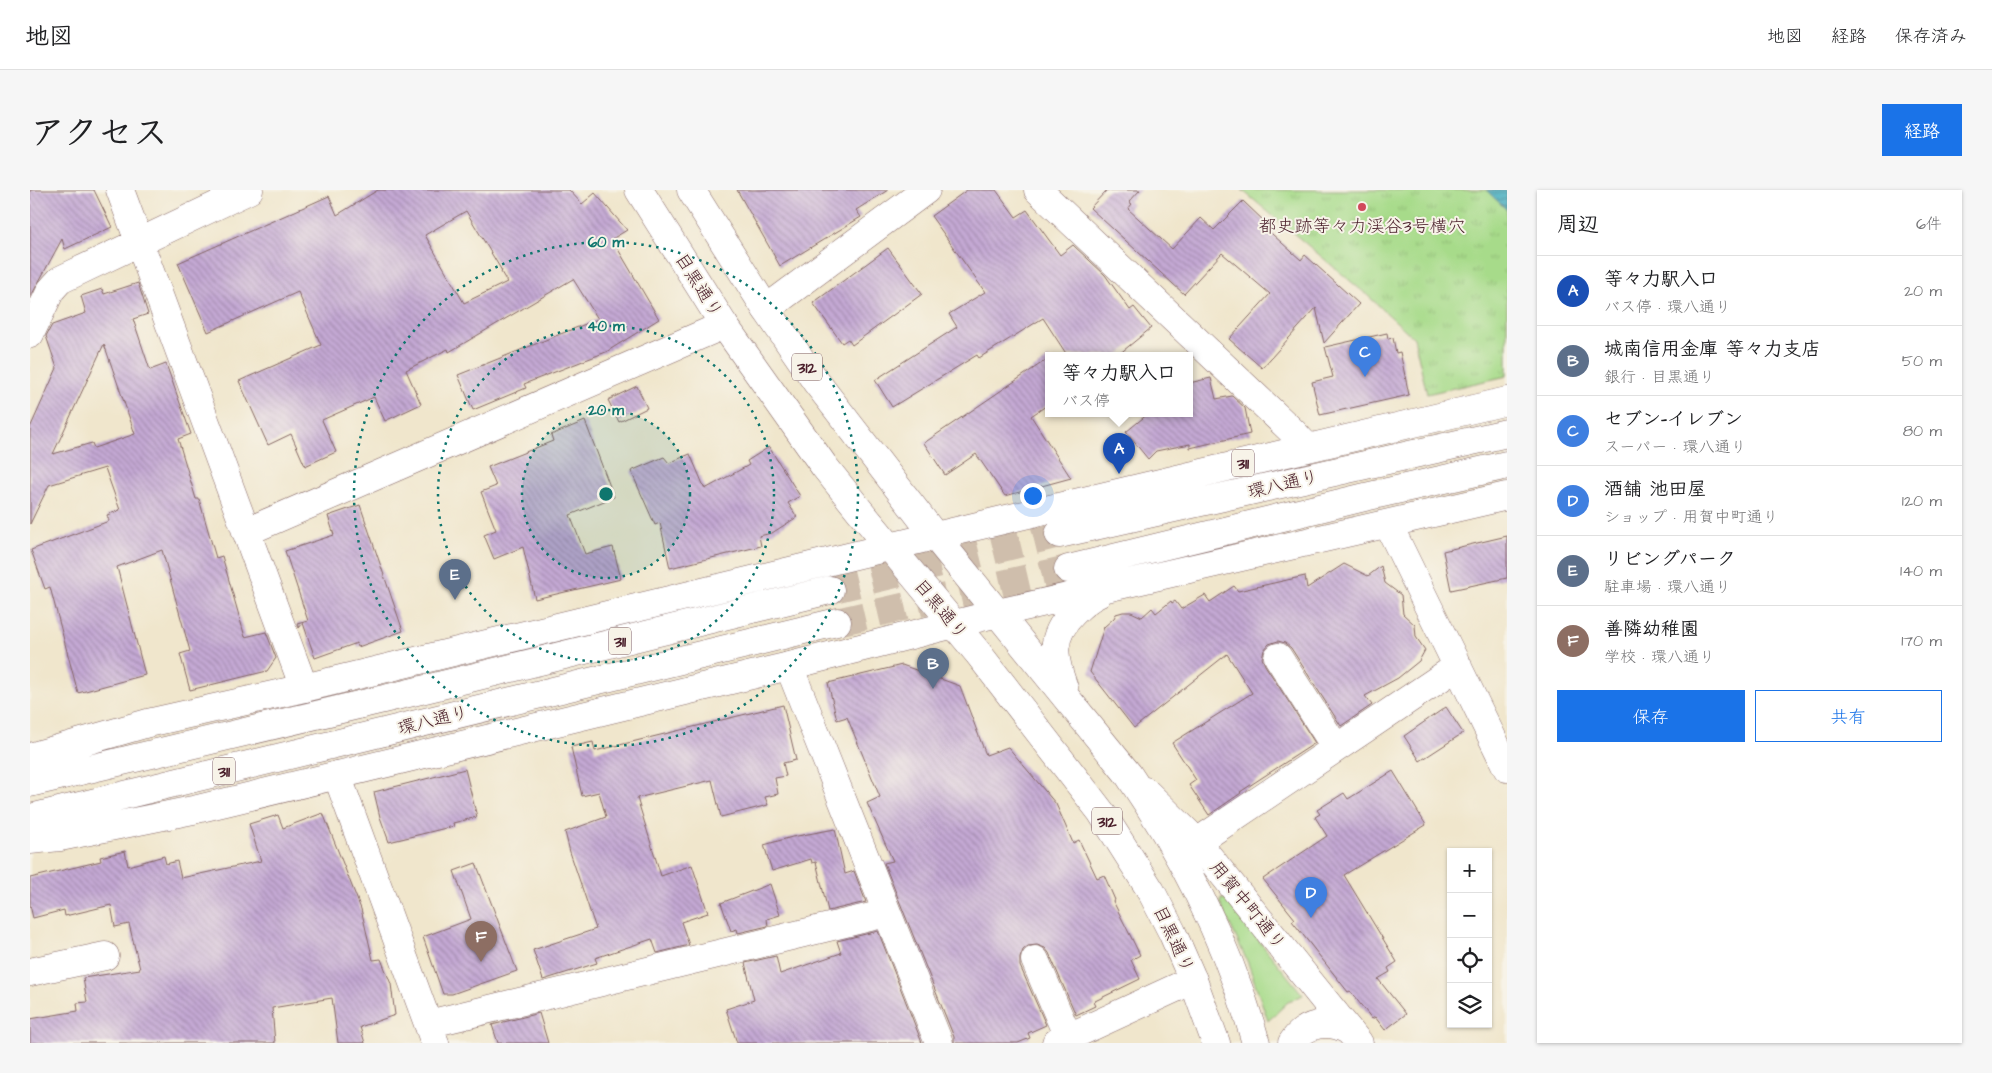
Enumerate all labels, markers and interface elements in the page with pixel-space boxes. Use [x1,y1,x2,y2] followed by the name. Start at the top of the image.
[25,20,73,54] text: 地図
[1767,24,1803,49] text: 地図
[1831,24,1867,49] text: 経路
[1895,24,1967,49] text: 保存済み
[1882,104,1962,156] button: 経路
[30,109,168,158] text: アクセス
[1356,201,1368,213] marker: 都史跡等々力渓谷3号横穴
[1557,210,1599,239] text: 周辺
[1916,213,1942,235] text: 6件
[1258,214,1466,239] place label: 都史跡等々力渓谷3号横穴
[588,232,625,253] text: 60 m
[669,248,728,322] street label: 目黒通り
[1604,266,1718,293] text: 等々力駅入口
[1568,280,1578,302] text: A
[1904,280,1942,302] text: 20 m
[1604,296,1731,318] text: バス停 · 環八通り
[587,316,625,337] text: 40 m
[1349,336,1381,377] pin: C
[1604,336,1821,363] text: 城南信用金庫 等々力支店
[1567,350,1579,372] text: B
[1902,350,1942,372] text: 50 m
[1045,352,1193,417] popup
[792,353,822,380] road number: 312
[1062,360,1176,387] text: 等々力駅入口
[1604,366,1715,388] text: 銀行 · 目黒通り
[1062,390,1110,412] text: バス停
[587,400,624,421] text: 20 m
[1604,406,1743,433] text: セブン-イレブン
[1567,420,1579,442] text: C
[1903,420,1942,442] text: 80 m
[1103,433,1135,474] pin: A
[1604,436,1746,458] text: スーパー · 環八通り
[1232,450,1254,476] road number: 311
[1245,464,1321,505] street label: 環八通り
[1604,476,1707,503] text: 酒舗 池田屋
[1020,483,1046,509] your location
[597,485,615,503] centre of rings
[1568,490,1578,512] text: D
[1902,490,1942,512] text: 120 m
[1604,506,1778,528] text: ショップ · 用賀中町通り
[1604,546,1736,573] text: リビングパーク
[439,559,471,600] pin: E
[1568,560,1578,582] text: E
[1900,560,1942,582] text: 140 m
[908,574,973,645] street label: 目黒通り
[1604,576,1731,598] text: 駐車場 · 環八通り
[1604,616,1699,643] text: 善隣幼稚園
[609,628,631,654] road number: 311
[1567,630,1579,652] text: F
[1901,630,1942,652] text: 170 m
[1604,646,1715,668] text: 学校 · 環八通り
[917,648,949,689] pin: B
[1557,690,1745,742] button: 保存
[1755,690,1942,742] button: 共有
[395,700,471,741] street label: 環八通り
[213,758,235,784] road number: 311
[1092,808,1122,834] road number: 312
[1447,848,1492,1028] map controls
[1447,848,1492,893] button: +
[1204,855,1291,955] street label: 用賀中町通り
[1295,877,1327,918] pin: D
[1447,893,1492,938] button: −
[1147,901,1200,977] street label: 目黒通り
[465,921,497,962] pin: F
[1447,938,1492,983] button: locate
[1447,983,1492,1028] button: layers

